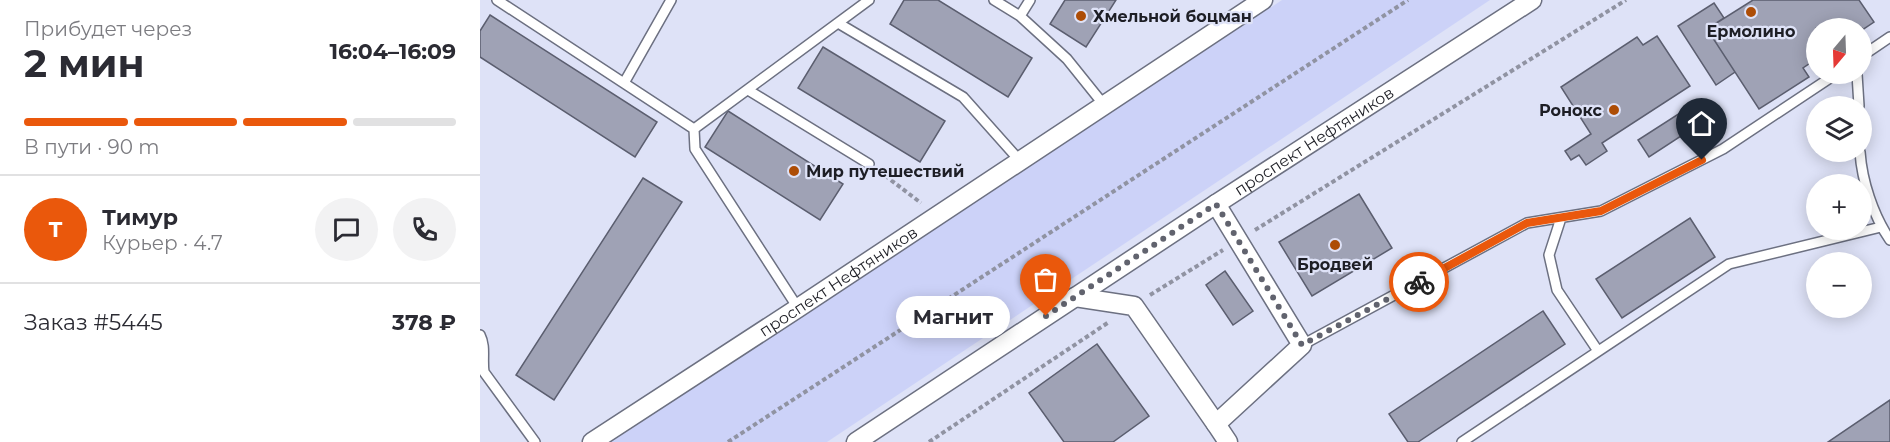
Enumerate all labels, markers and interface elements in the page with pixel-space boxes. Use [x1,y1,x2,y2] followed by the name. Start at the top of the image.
[1744,5,1758,19] marker: Ермолино
[1093,7,1252,26] place label: Хмельной боцман
[1074,9,1088,23] marker: Хмельной боцман
[24,17,192,41] text: Прибудет через
[1806,18,1872,84] north arrow
[1806,18,1872,318] map controls
[1707,22,1795,41] place label: Ермолино
[329,38,456,65] text: 16:04–16:09
[24,39,145,87] text: 2 мин
[1231,83,1397,200] street label: проспект Нефтяников
[1806,96,1872,162] button: layers
[1676,98,1727,160] pin
[1539,101,1603,120] place label: Ронокс
[1607,103,1621,117] marker: Ронокс
[1685,107,1718,140] icon: home
[24,135,159,159] text: В пути · 90 m
[806,162,964,181] place label: Мир путешествий
[787,164,801,178] marker: Мир путешествий
[1806,174,1872,240] button: +
[315,198,378,261] button: chat
[393,198,456,261] button: phone
[102,204,178,231] text: Тимур
[48,216,63,243] text: Т
[756,223,921,341] street label: проспект Нефтяников
[102,231,223,255] text: Курьер · 4.7
[1328,238,1342,252] marker: Бродвей
[1389,252,1449,312] courier
[1806,252,1872,318] button: −
[1020,254,1071,316] pin
[1297,255,1373,274] place label: Бродвей
[1029,263,1062,296] icon: bag
[1403,266,1436,299] icon: bike
[896,295,1010,337] callout: Магнит
[913,305,993,329] text: Магнит
[24,309,163,336] text: Заказ #5445
[392,309,456,336] text: 378 ₽

